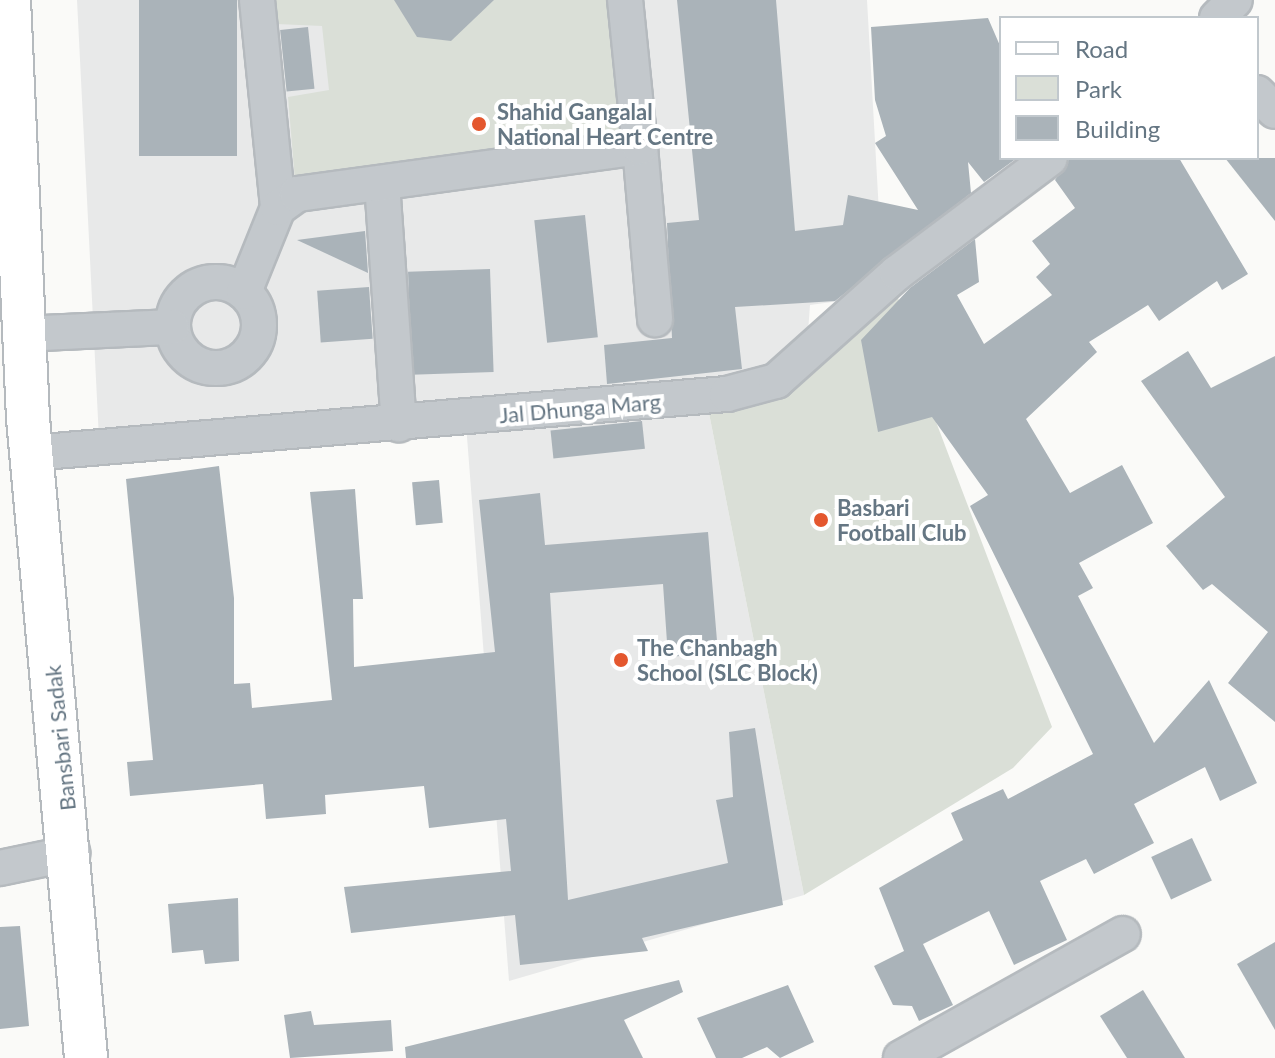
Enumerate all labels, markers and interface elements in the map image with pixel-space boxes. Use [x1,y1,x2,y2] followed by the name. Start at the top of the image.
[999,16,1259,160] legend
[1075,34,1128,63] text: Road
[1075,74,1122,103] text: Park
[497,98,713,150] place label: Shahid Gangalal National Heart Centre
[468,113,490,135] marker: Shahid Gangalal National Heart Centre
[1075,114,1160,143] text: Building
[498,388,662,428] street label: Jal Dhunga Marg
[837,494,967,546] place label: Basbari Football Club
[812,511,830,529] marker: Basbari Football Club
[637,634,818,686] place label: The Chanbagh School (SLC Block)
[612,651,630,669] marker: The Chanbagh School (SLC Block)
[39,664,81,812] street label: Bansbari Sadak

